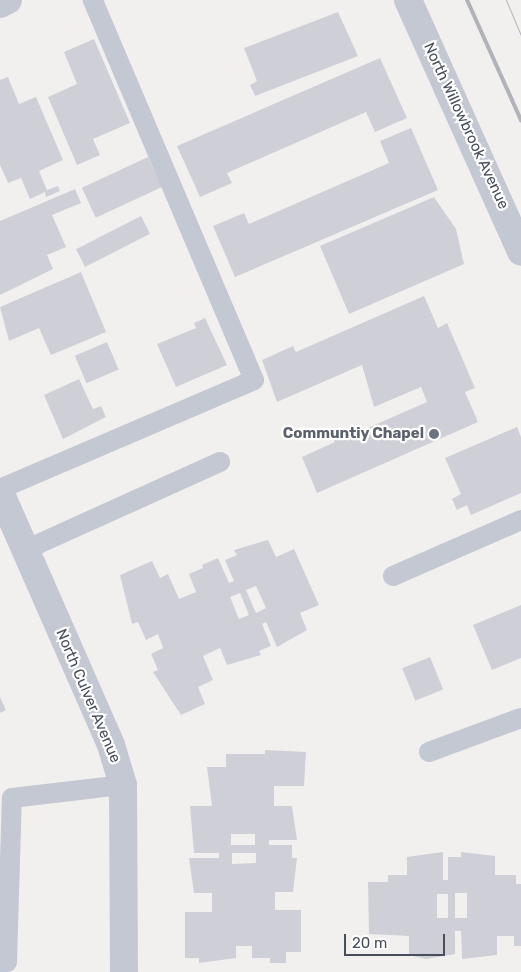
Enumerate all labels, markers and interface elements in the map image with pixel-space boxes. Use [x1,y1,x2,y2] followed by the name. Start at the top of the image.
[419,40,513,212] street label: North Willowbrook Avenue
[282,425,424,443] place label: Communtiy Chapel
[428,428,440,440] marker: Communtiy Chapel
[52,626,124,766] street label: North Culver Avenue
[346,924,447,956] scale bar
[352,934,387,952] text: 20 m

